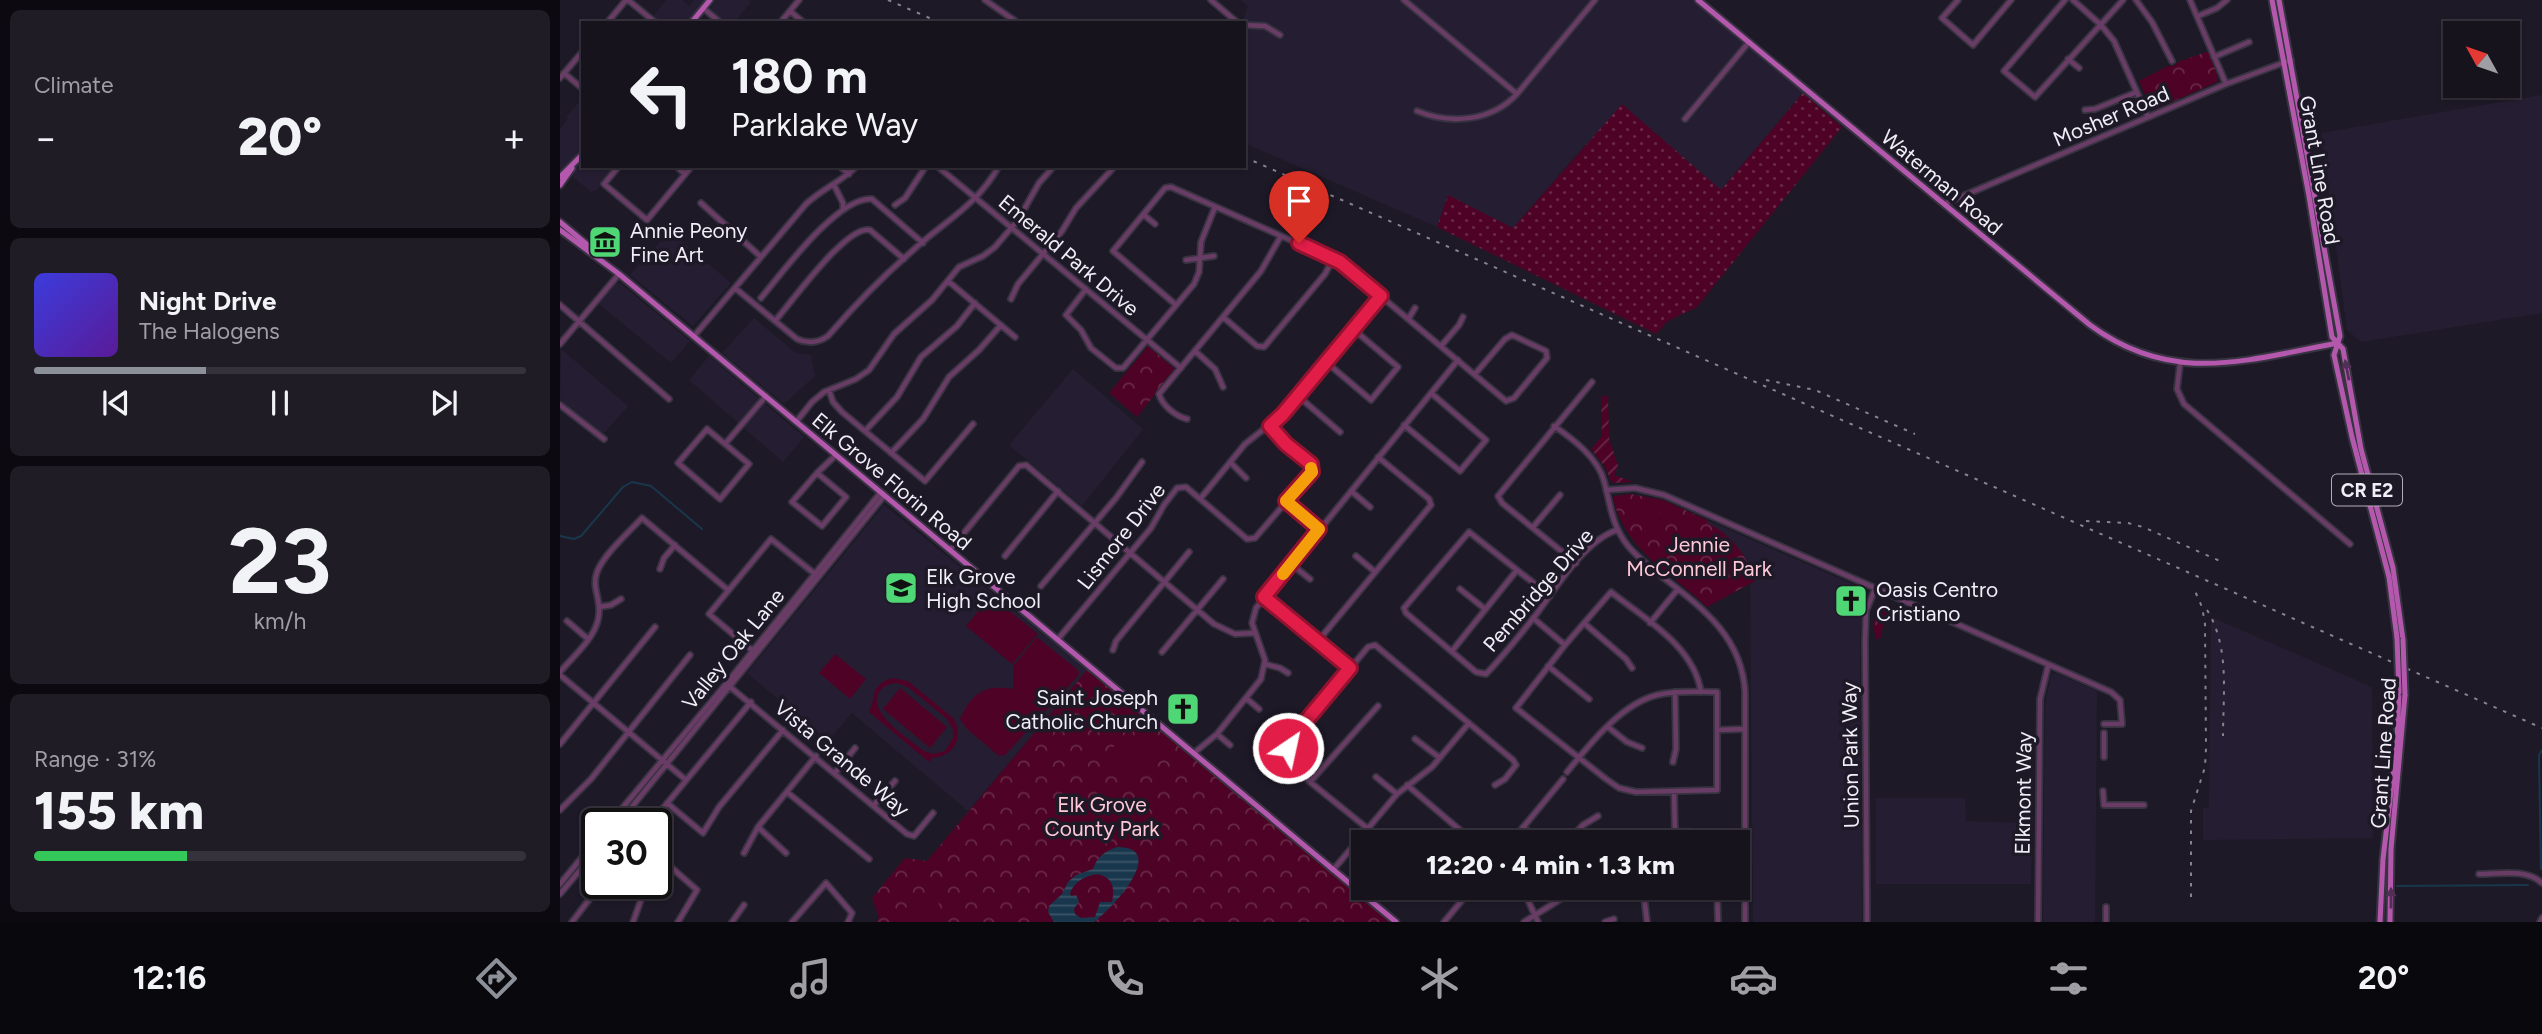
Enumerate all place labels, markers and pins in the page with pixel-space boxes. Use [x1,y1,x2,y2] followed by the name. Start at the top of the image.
[1269,171,1329,243] pin
[630,218,747,267] place label: Annie Peony Fine Art
[586,223,624,261] museum icon: Annie Peony Fine Art
[926,564,1041,613] place label: Elk Grove High School
[882,569,920,607] school or university icon: Elk Grove High School
[1876,577,1998,626] place label: Oasis Centro Cristiano
[1832,582,1870,620] church icon: Oasis Centro Cristiano
[1006,685,1158,734] place label: Saint Joseph Catholic Church
[1164,690,1202,728] church icon: Saint Joseph Catholic Church

